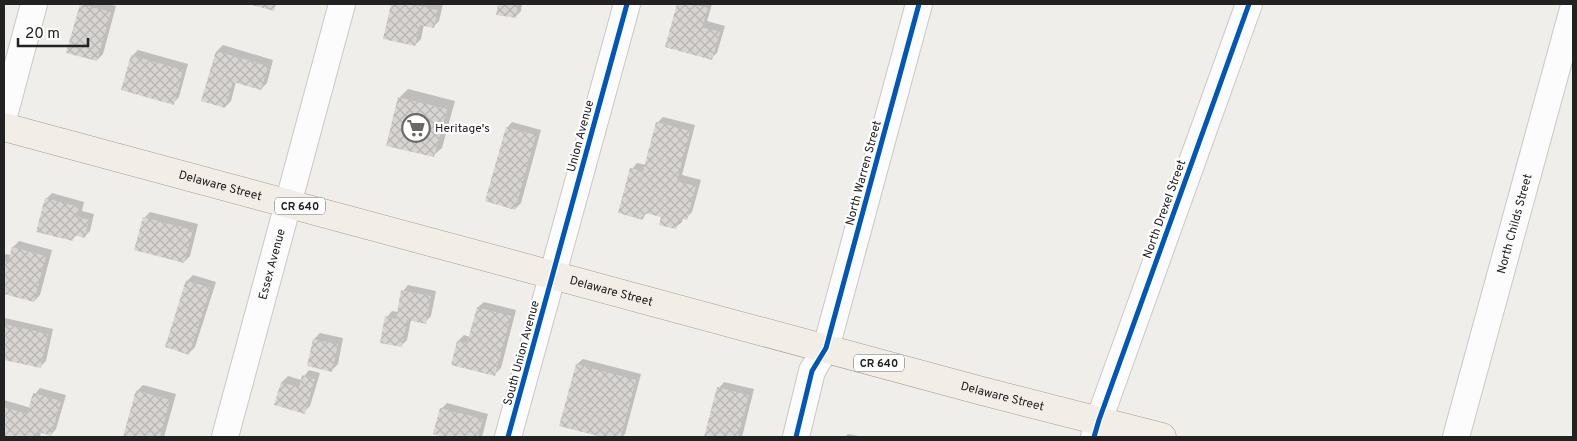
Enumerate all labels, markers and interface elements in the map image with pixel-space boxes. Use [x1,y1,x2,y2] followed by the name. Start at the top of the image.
[18,15,88,47] scale bar
[25,25,60,44] text: 20 m
[564,98,598,174] street label: Union Avenue
[401,113,431,143] supermarket icon: Heritage's
[842,119,886,228] street label: North Warren Street
[435,121,490,137] place label: Heritage's
[1140,158,1190,261] street label: North Drexel Street
[177,167,263,205] street label: Delaware Street
[1494,172,1537,276] street label: North Childs Street
[275,198,325,215] road number: CR 640
[255,227,290,302] street label: Essex Avenue
[568,273,654,311] street label: Delaware Street
[500,299,544,408] street label: South Union Avenue
[854,354,904,372] road number: CR 640
[959,379,1046,416] street label: Delaware Street

